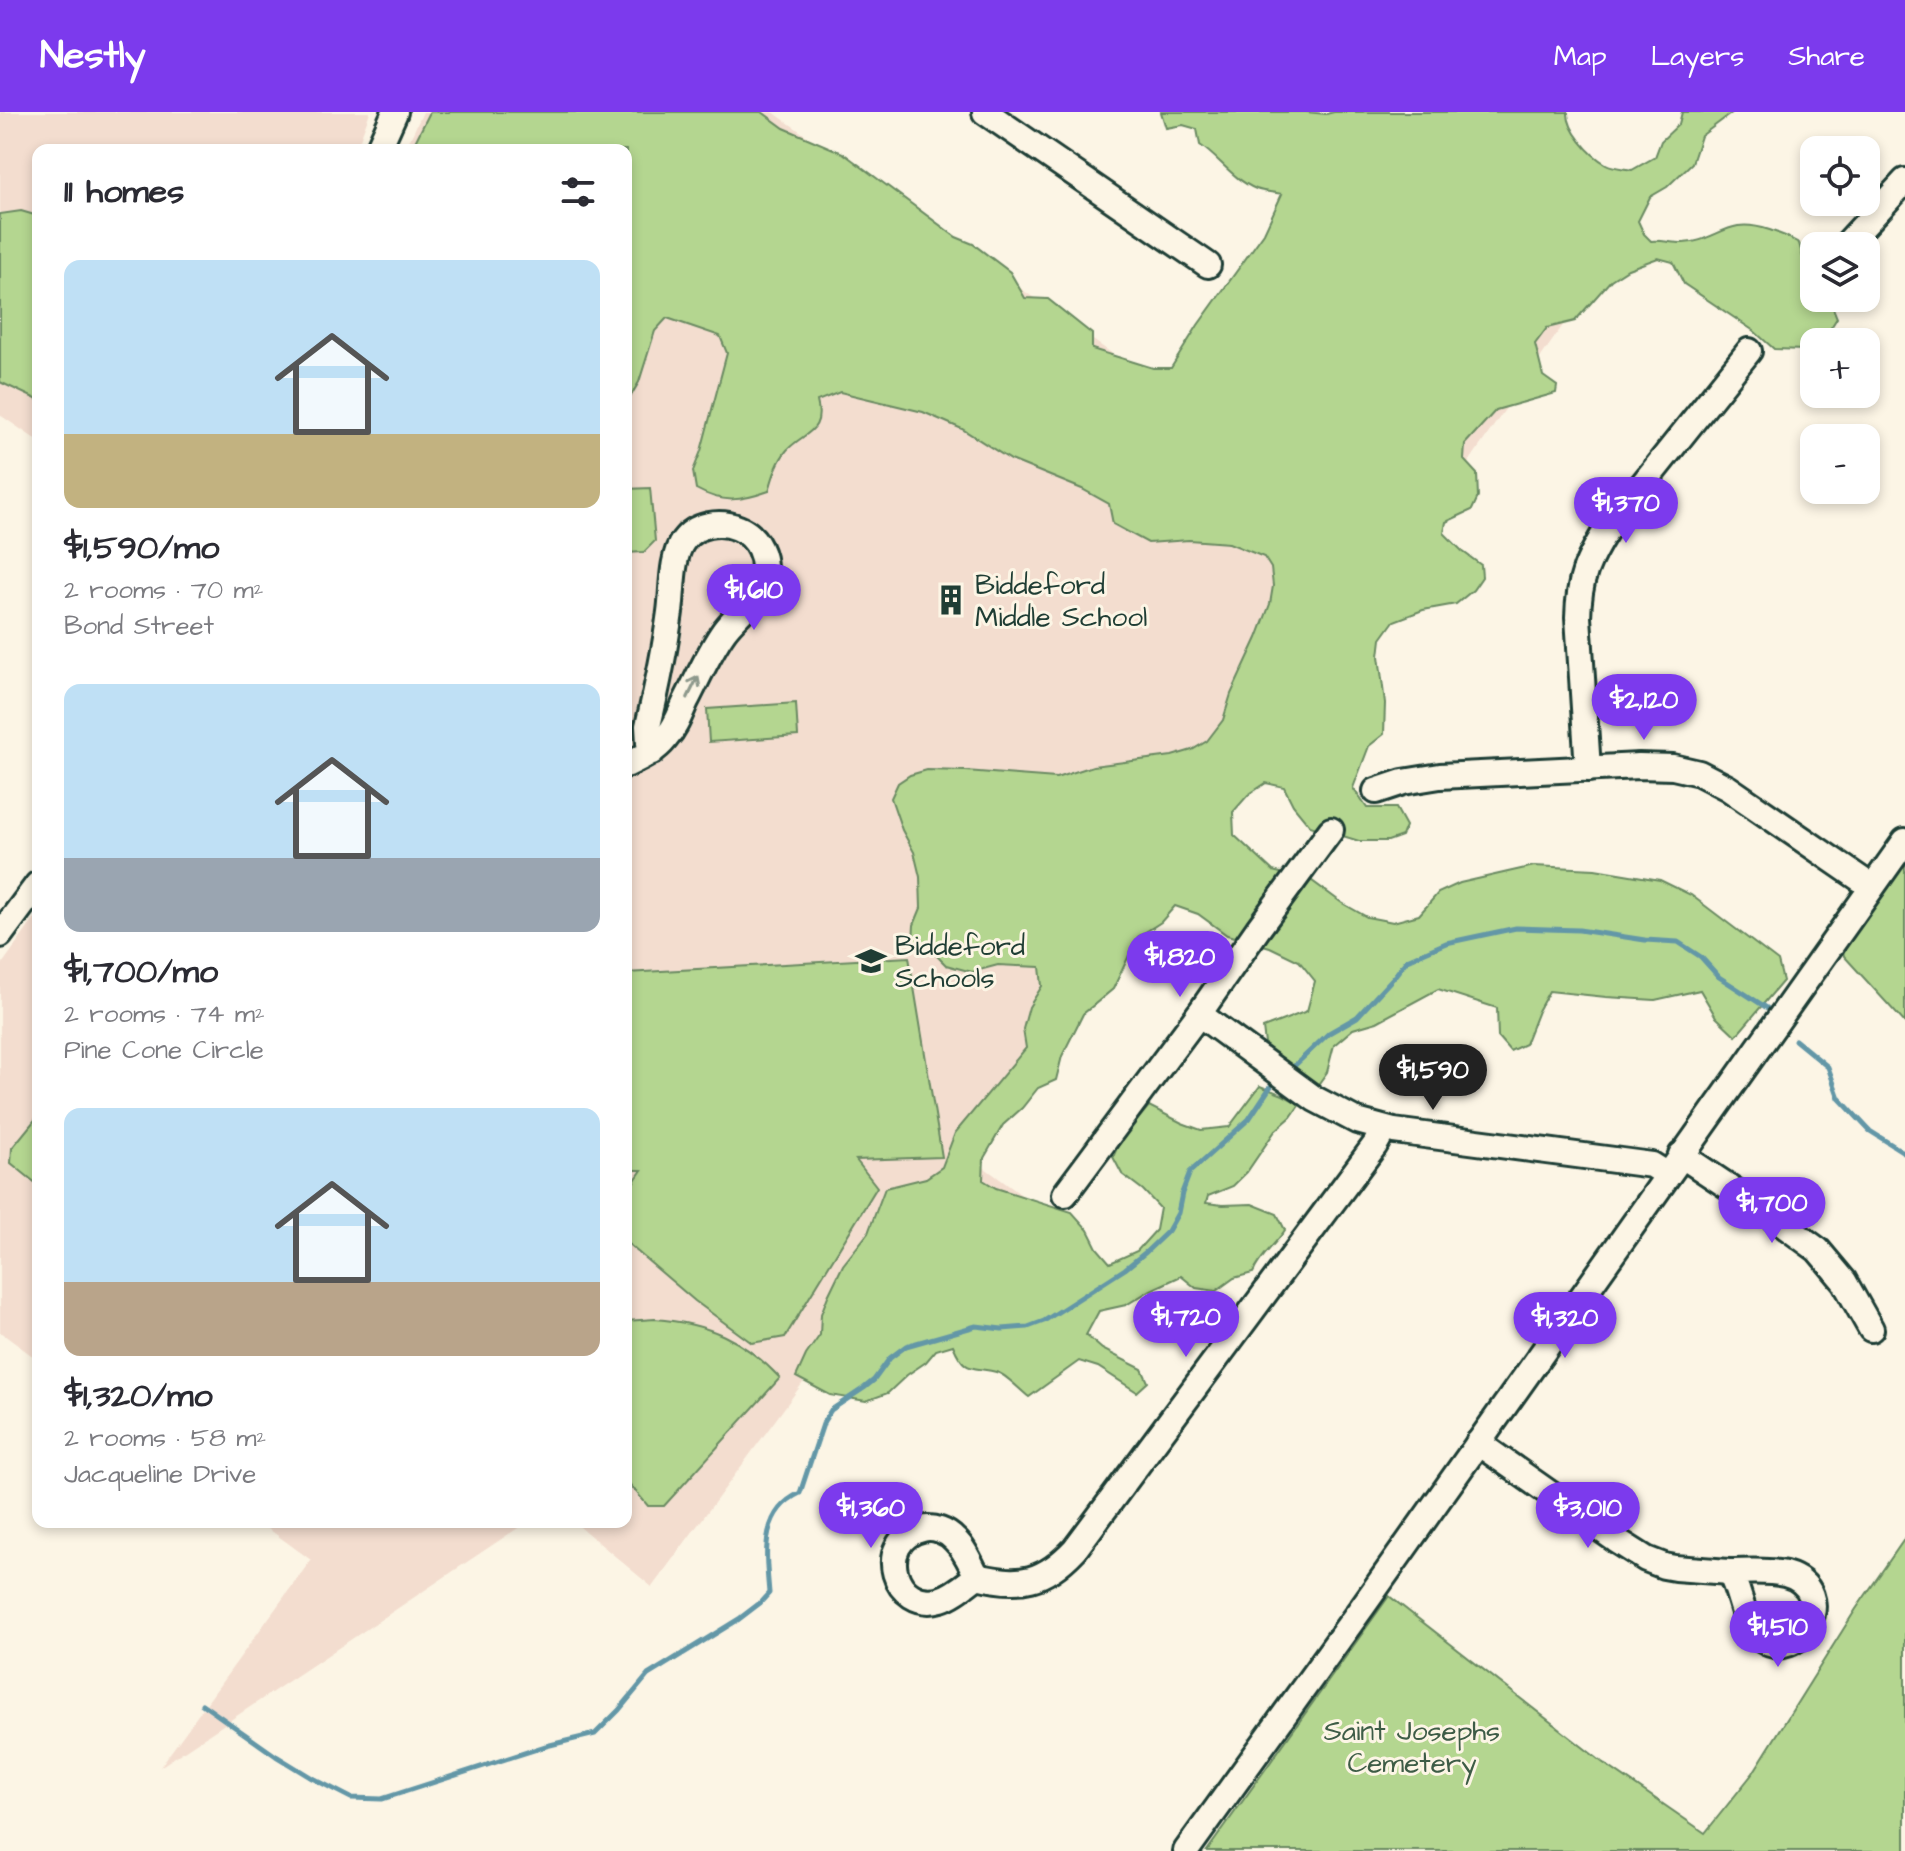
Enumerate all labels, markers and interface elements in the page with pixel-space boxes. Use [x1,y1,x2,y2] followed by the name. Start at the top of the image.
[40,30,146,82] text: Nestly
[1554,37,1607,76] text: Map
[1651,37,1744,76] text: Layers
[1788,37,1865,76] text: Share
[1800,136,1880,504] map controls
[1800,136,1880,216] button: locate
[64,168,184,216] text: 11 homes
[556,170,600,214] icon: filters
[1800,232,1880,312] button: layers
[260,312,404,456] icon: home
[1800,328,1880,408] button: +
[1800,424,1880,504] button: −
[1561,477,1691,545] pin: $1,370
[1592,485,1660,521] text: $1,370
[64,524,219,572] text: $1,590/mo
[689,564,819,632] pin: $1,610
[975,566,1147,637] place label: Biddeford Middle School
[64,572,263,608] text: 2 rooms · 70 m²
[725,572,783,608] text: $1,610
[934,583,968,617] building icon: Biddeford Middle School
[64,608,214,644] text: Bond Street
[1579,674,1709,742] pin: $2,120
[686,675,701,699] one-way arrow
[1610,682,1678,718] text: $2,120
[260,736,404,880] icon: home
[895,927,1025,998] place label: Biddeford Schools
[1115,931,1245,999] pin: $1,820
[1145,939,1215,975] text: $1,820
[854,944,888,978] school or university icon: Biddeford Schools
[64,948,218,996] text: $1,700/mo
[64,996,265,1032] text: 2 rooms · 74 m²
[64,1032,264,1068] text: Pine Cone Circle
[1368,1044,1498,1112] pin: $1,590
[1397,1052,1469,1088] text: $1,590
[260,1160,404,1304] icon: home
[1707,1177,1837,1245] pin: $1,700
[1736,1185,1808,1221] text: $1,700
[1121,1291,1251,1359] pin: $1,720
[1500,1292,1630,1360] pin: $1,320
[1151,1299,1221,1335] text: $1,720
[1532,1300,1598,1336] text: $1,320
[64,1372,213,1420] text: $1,320/mo
[64,1420,266,1456] text: 2 rooms · 58 m²
[64,1456,256,1492] text: Jacqueline Drive
[806,1482,936,1550] pin: $1,360
[1523,1482,1653,1550] pin: $3,010
[837,1490,905,1526] text: $1,360
[1554,1490,1622,1526] text: $3,010
[1713,1601,1843,1669] pin: $1,510
[1748,1609,1808,1645] text: $1,510
[1324,1712,1500,1785] park label: Saint Josephs Cemetery

